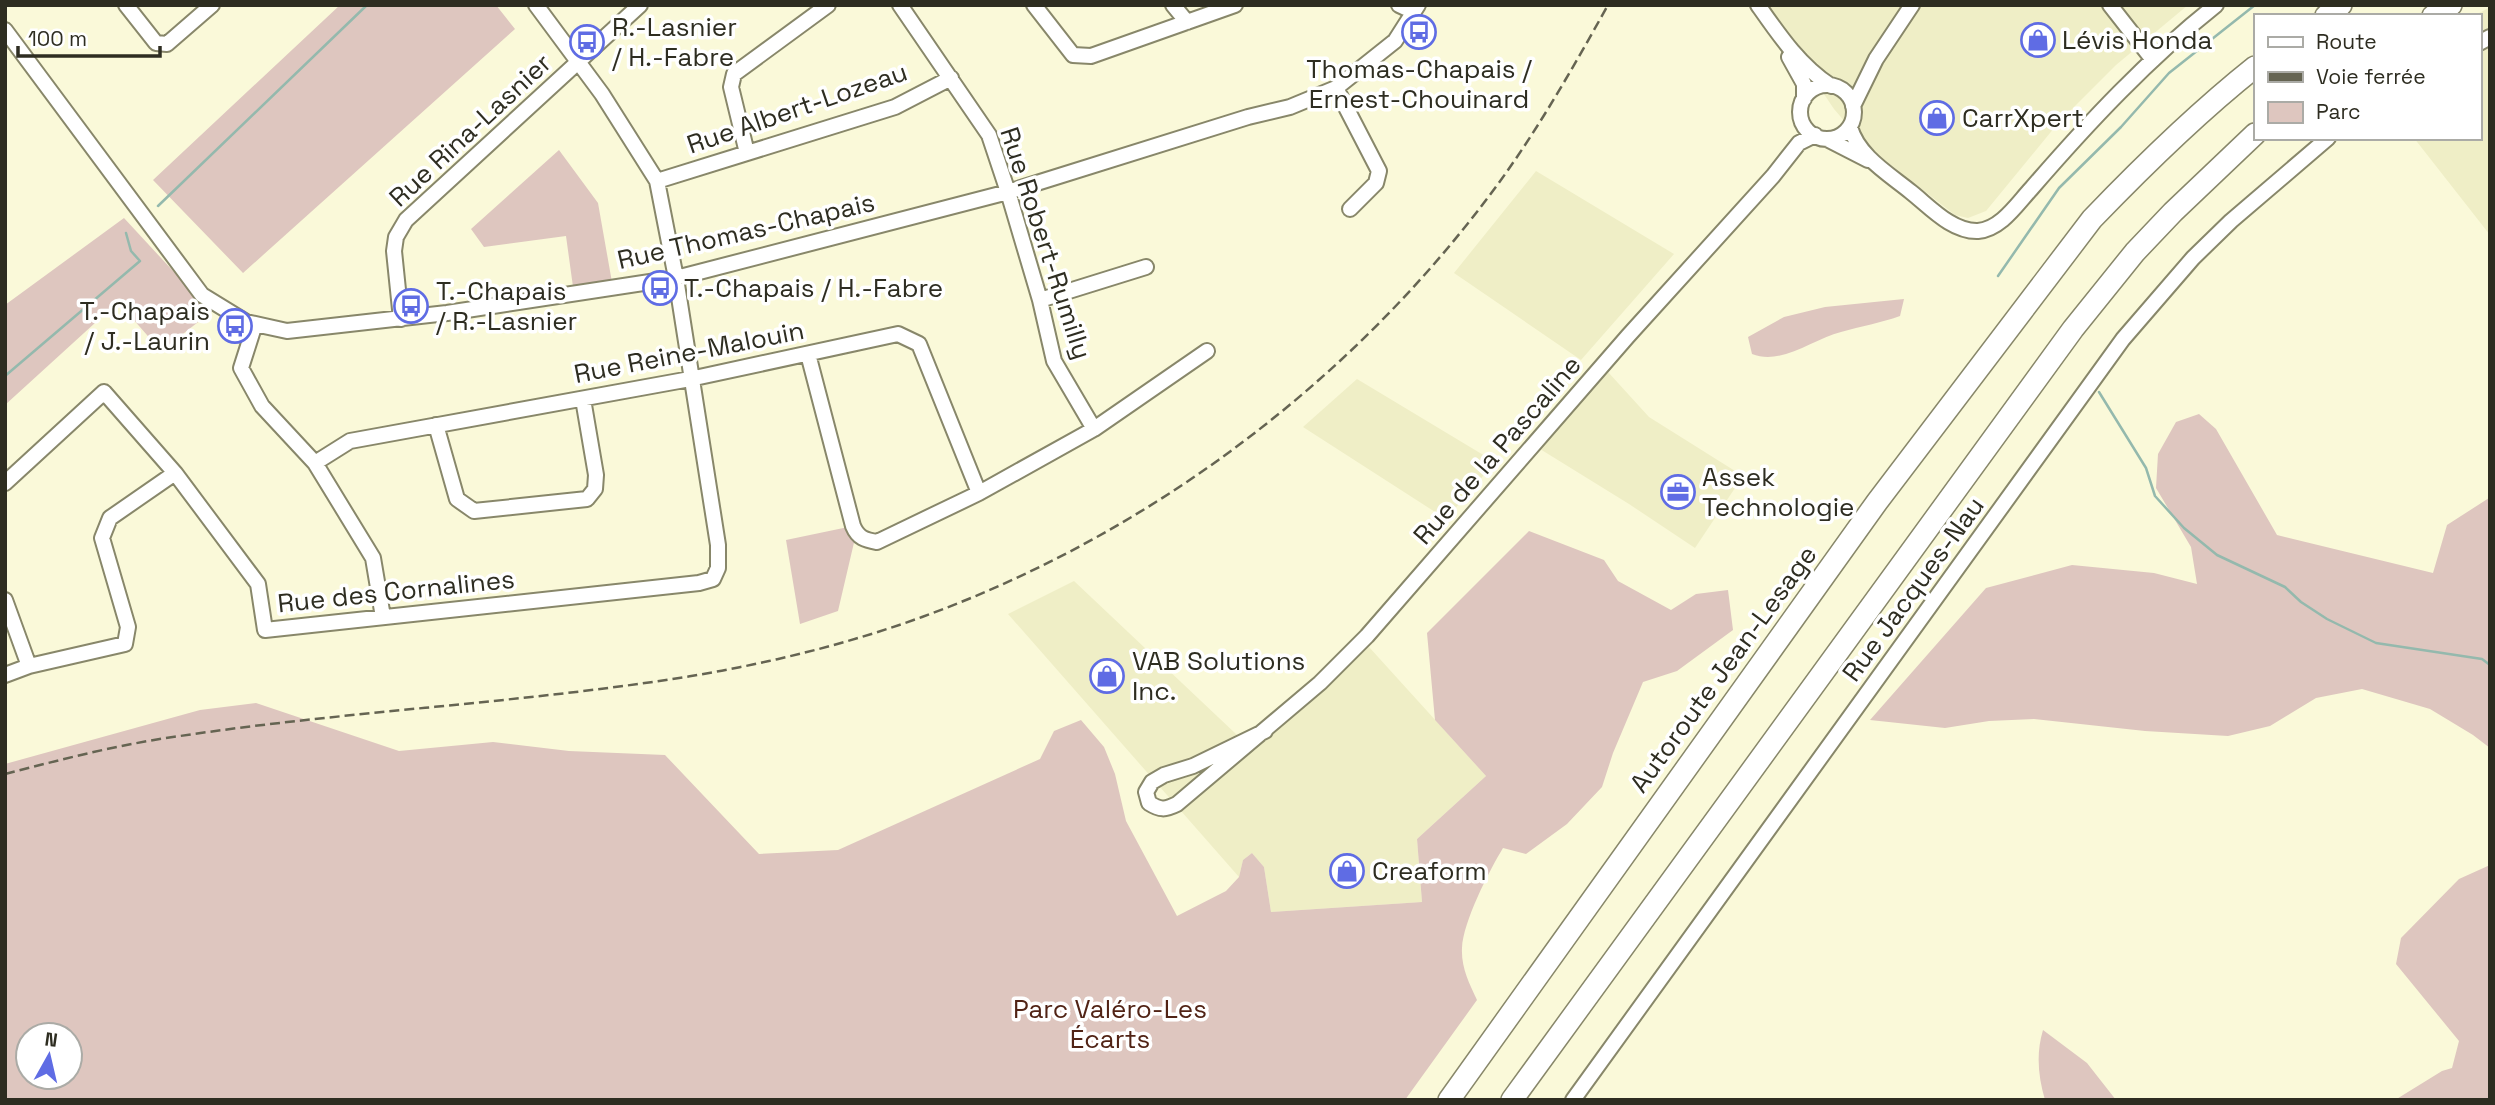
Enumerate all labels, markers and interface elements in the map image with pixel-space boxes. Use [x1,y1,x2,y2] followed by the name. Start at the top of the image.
[612,10,737,74] place label: R.-Lasnier / H.-Fabre
[1400,13,1438,51] bus stop icon: Thomas-Chapais / Ernest-Chouinard
[18,14,159,58] scale bar
[2254,14,2481,140] legend
[2019,21,2057,59] shop icon: Lévis Honda
[568,23,606,61] bus stop icon: R.-Lasnier / H.-Fabre
[2062,23,2213,57] place label: Lévis Honda
[28,25,87,52] text: 100 m
[2316,28,2377,55] text: Route
[382,46,558,214] street label: Rue Rina-Lasnier
[1306,52,1532,116] place label: Thomas-Chapais / Ernest-Chouinard
[682,54,912,162] street label: Rue Albert-Lozeau
[2316,63,2426,90] text: Voie ferrée
[2316,98,2361,125] text: Parc
[1918,99,1956,137] shop icon: CarrXpert
[1962,101,2084,135] place label: CarrXpert
[992,123,1100,363] street label: Rue Robert-Rumilly
[614,185,878,277] street label: Rue Thomas-Chapais
[641,269,679,307] bus stop icon: T.-Chapais / H.-Fabre
[684,271,943,305] place label: T.-Chapais / H.-Fabre
[436,274,577,338] place label: T.-Chapais / R.-Lasnier
[392,287,430,325] bus stop icon: T.-Chapais / R.-Lasnier
[79,294,210,358] place label: T.-Chapais / J.-Laurin
[216,307,254,345] bus stop icon: T.-Chapais / J.-Laurin
[571,313,807,391] street label: Rue Reine-Malouin
[1406,348,1588,552] street label: Rue de la Pascaline
[1702,460,1854,524] place label: Assek Technologie
[1659,473,1697,511] office icon: Assek Technologie
[1834,490,1992,688] street label: Rue Jacques-Nau
[1622,539,1824,799] street label: Autoroute Jean-Lesage
[276,562,516,620] street label: Rue des Cornalines
[1132,644,1305,708] place label: VAB Solutions Inc.
[1088,657,1126,695] shop icon: VAB Solutions Inc.
[1328,852,1366,890] shop icon: Creaform
[1372,854,1487,888] place label: Creaform
[1013,992,1207,1056] park label: Parc Valéro-Les Écarts
[14,1021,84,1091] north arrow
[43,1026,59,1053] text: N

